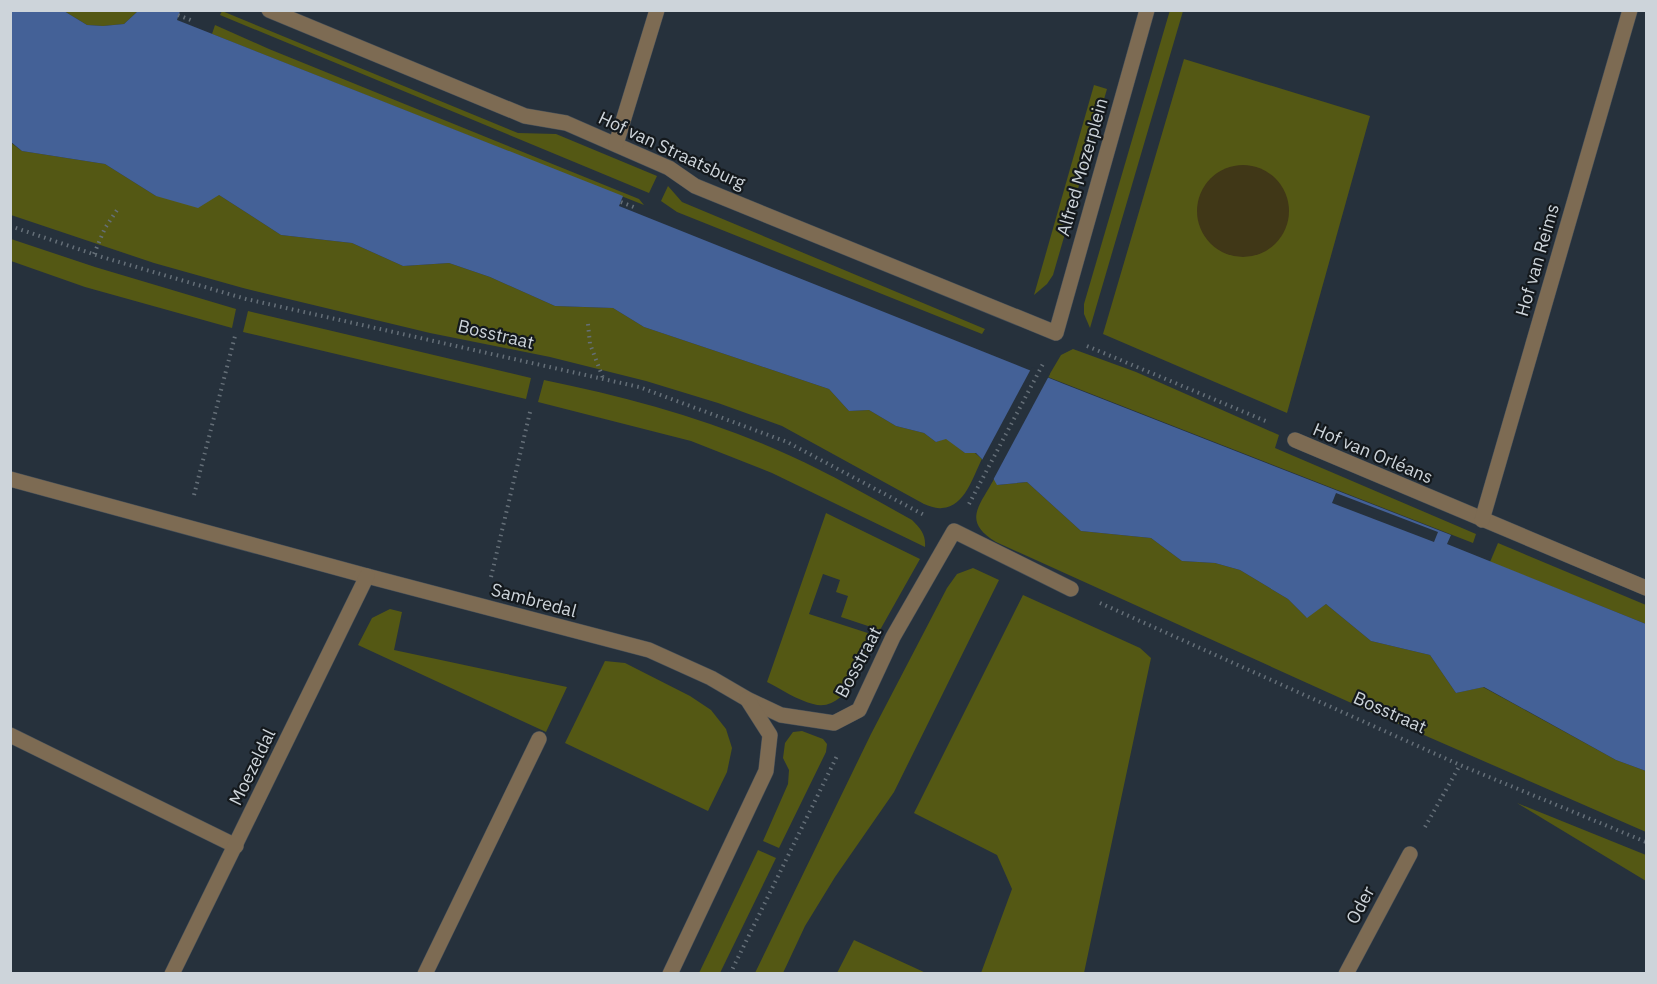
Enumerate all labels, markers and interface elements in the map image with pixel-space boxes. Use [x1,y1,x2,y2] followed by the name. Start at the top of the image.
[1051,95,1113,239] street label: Alfred Mozerplein
[595,106,750,194] street label: Hof van Straatsburg
[1510,201,1564,319] street label: Hof van Reims
[456,314,536,354] street label: Bosstraat
[1309,417,1437,489] street label: Hof van Orléans
[489,578,579,622] street label: Sambredal
[830,622,886,702] street label: Bosstraat
[1350,686,1430,738] street label: Bosstraat
[224,725,280,809] street label: Moezeldal
[1341,882,1380,928] street label: Oder

